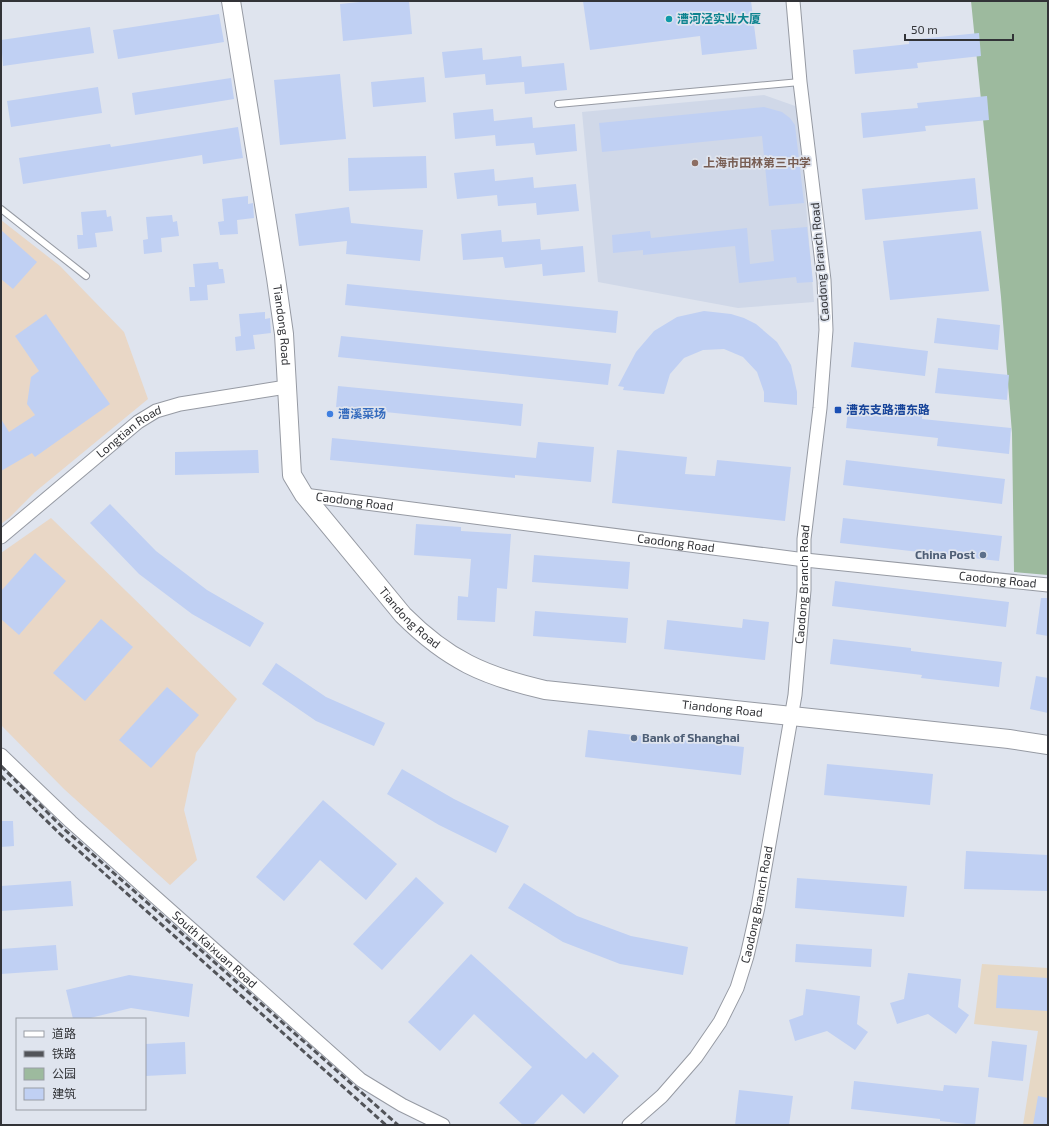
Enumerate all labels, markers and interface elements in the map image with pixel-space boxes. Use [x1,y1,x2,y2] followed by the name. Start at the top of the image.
[677,11,761,25] place label: 漕河泾实业大厦
[664,14,674,24] marker: 漕河泾实业大厦
[905,16,1013,42] scale bar
[911,22,938,36] text: 50 m
[703,155,811,169] place label: 上海市田林第三中学
[690,158,700,168] marker: 上海市田林第三中学
[807,202,831,322] street label: Caodong Branch Road
[271,284,294,366] street label: Tiandong Road
[93,402,163,460] street label: Longtian Road
[846,402,930,416] place label: 漕东支路漕东路
[833,405,843,415] marker: 漕东支路漕东路
[338,406,386,420] place label: 漕溪菜场
[325,409,335,419] marker: 漕溪菜场
[315,489,394,513] street label: Caodong Road
[791,524,812,644] street label: Caodong Branch Road
[636,530,716,554] street label: Caodong Road
[915,547,975,561] place label: China Post
[978,550,988,560] marker: China Post
[958,568,1037,590] street label: Caodong Road
[377,584,443,651] street label: Tiandong Road
[681,697,764,719] street label: Tiandong Road
[642,730,740,744] place label: Bank of Shanghai
[629,733,639,743] marker: Bank of Shanghai
[737,845,775,965] street label: Caodong Branch Road
[170,908,260,990] street label: South Kaixuan Road
[16,1018,146,1110] legend
[52,1026,76,1040] text: 道路
[52,1046,76,1060] text: 铁路
[52,1066,76,1080] text: 公园
[52,1086,76,1100] text: 建筑

